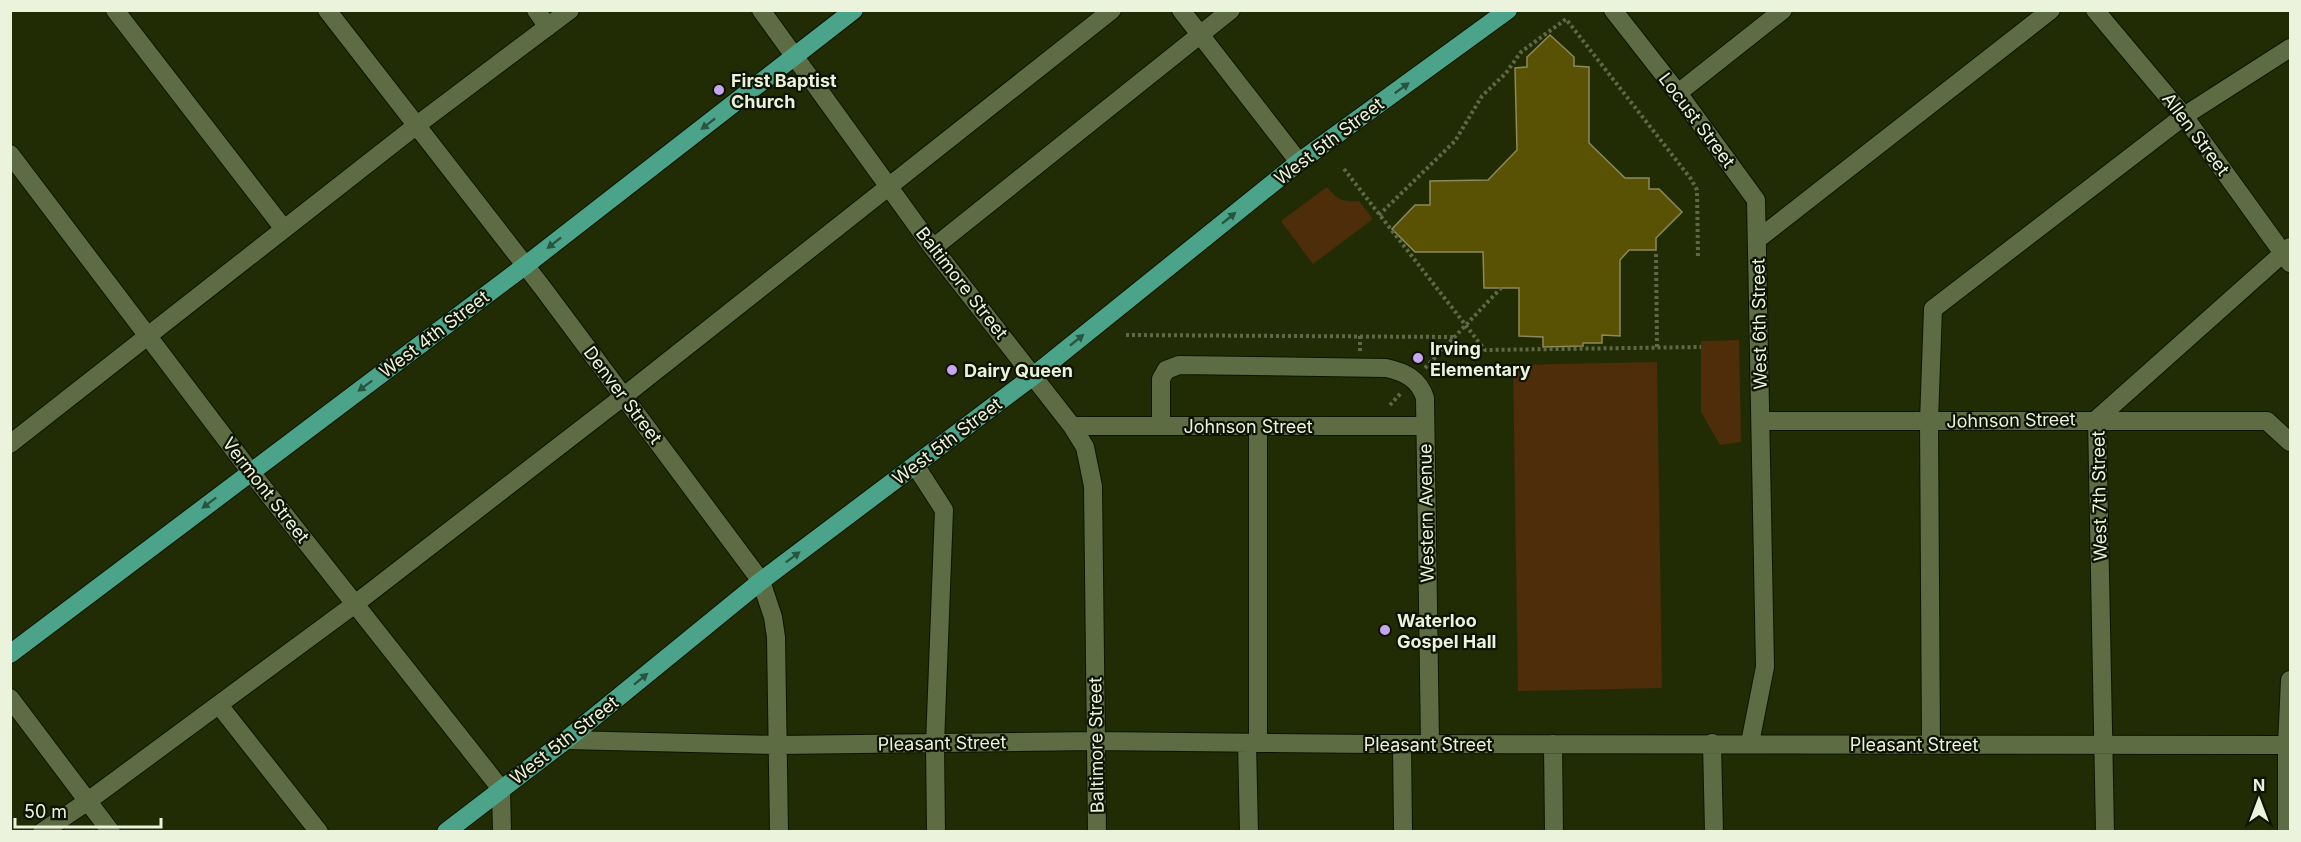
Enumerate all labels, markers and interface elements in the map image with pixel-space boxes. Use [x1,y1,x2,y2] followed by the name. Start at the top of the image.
[1655,68,1739,172] street label: Locust Street
[731,70,837,112] place label: First Baptist Church
[1394,82,1409,94] one-way arrow
[712,83,726,97] marker: First Baptist Church
[2158,88,2234,180] street label: Allen Street
[1270,93,1388,189] street label: West 5th Street
[701,117,716,129] one-way arrow
[1222,212,1237,224] one-way arrow
[912,223,1012,343] street label: Baltimore Street
[547,237,562,249] one-way arrow
[1747,258,1771,390] street label: West 6th Street
[375,286,493,382] street label: West 4th Street
[1070,334,1085,347] one-way arrow
[1430,338,1531,380] place label: Irving Elementary
[579,342,667,448] street label: Denver Street
[1411,351,1425,365] marker: Irving Elementary
[964,360,1073,381] place label: Dairy Queen
[945,363,959,377] marker: Dairy Queen
[357,379,373,392] one-way arrow
[888,393,1006,489] street label: West 5th Street
[1946,408,2076,432] street label: Johnson Street
[1183,416,1313,437] street label: Johnson Street
[2087,431,2111,561] street label: West 7th Street
[218,433,314,547] street label: Vermont Street
[1414,443,1438,583] street label: Western Avenue
[201,496,217,509] one-way arrow
[784,551,800,563] one-way arrow
[1397,610,1497,652] place label: Waterloo Gospel Hall
[1378,623,1392,637] marker: Waterloo Gospel Hall
[633,673,648,686] one-way arrow
[1084,677,1108,813] street label: Baltimore Street
[506,691,622,789] street label: West 5th Street
[878,731,1007,755] street label: Pleasant Street
[1364,734,1492,755] street label: Pleasant Street
[1850,734,1978,755] street label: Pleasant Street
[2229,770,2289,830] north arrow
[2253,775,2265,795] text: N
[15,791,160,829] scale bar
[24,801,67,822] text: 50 m

